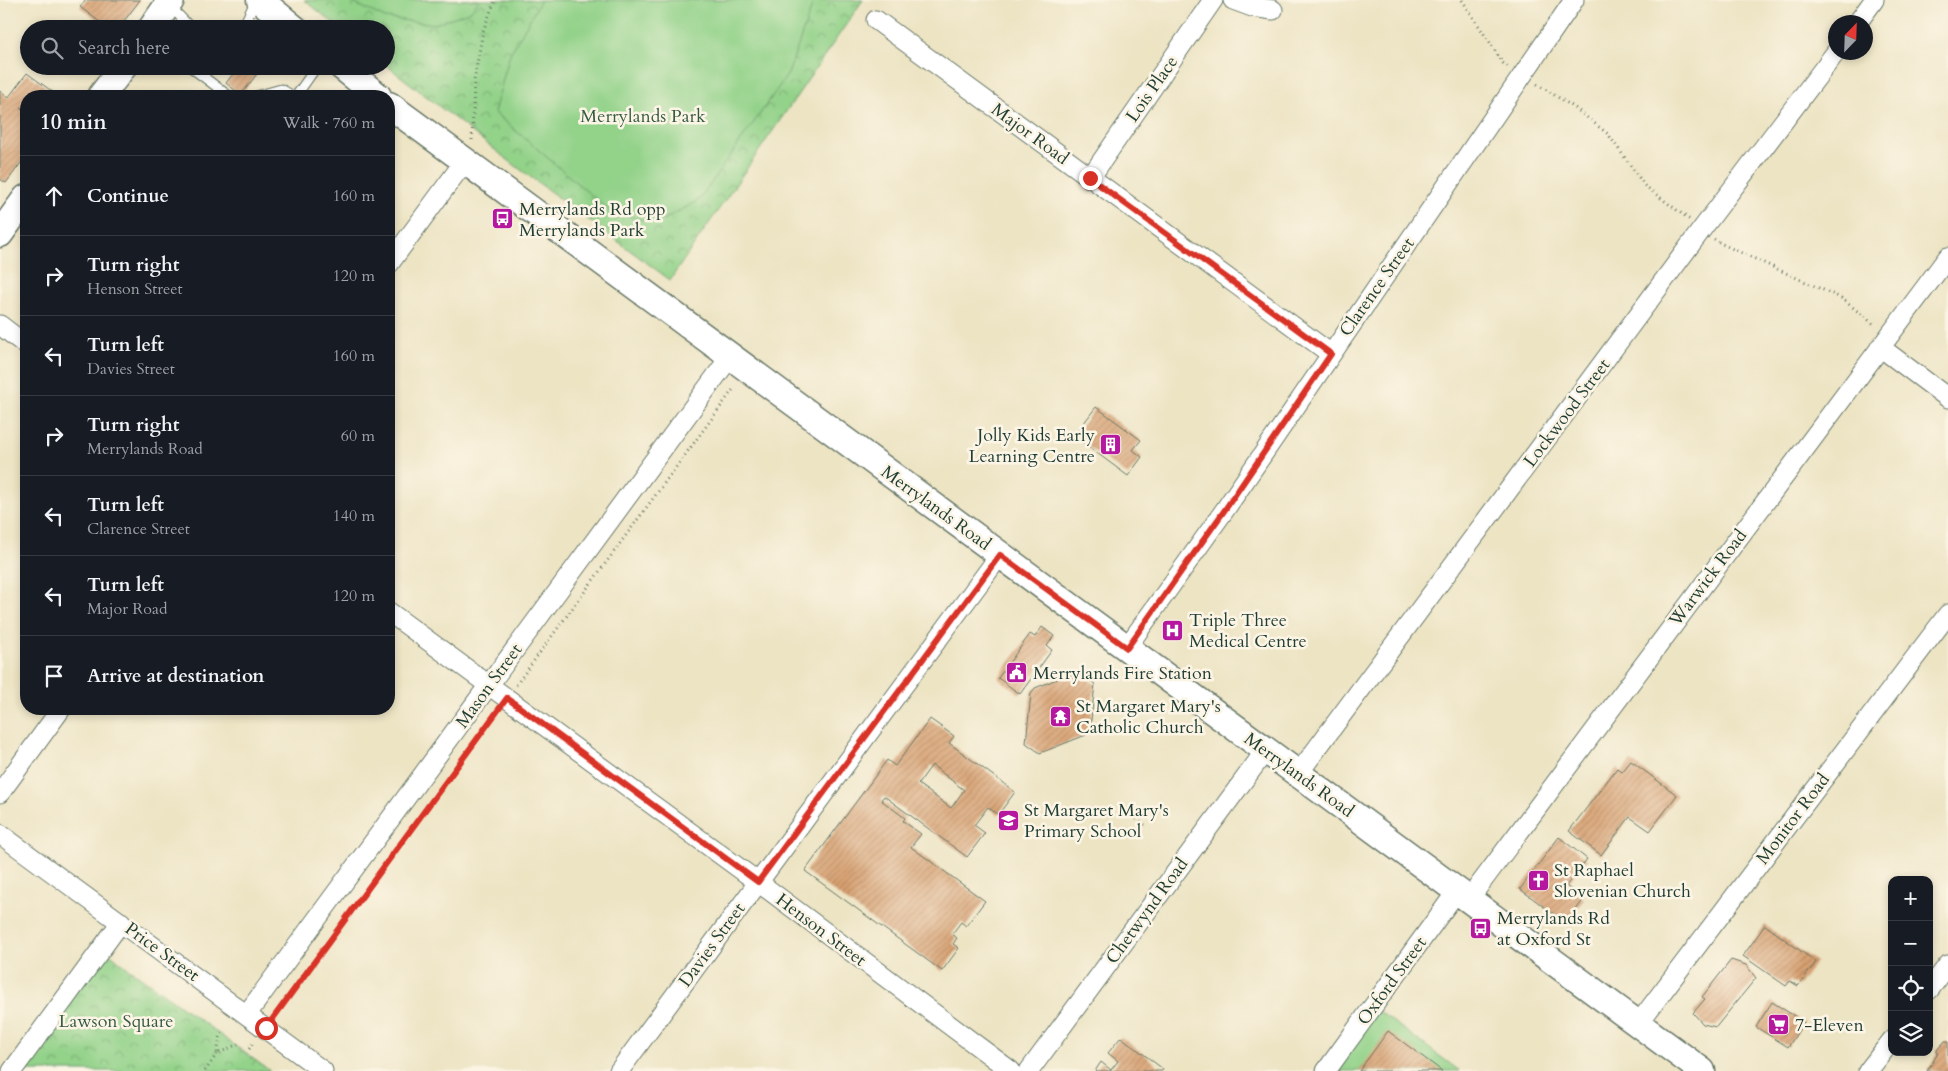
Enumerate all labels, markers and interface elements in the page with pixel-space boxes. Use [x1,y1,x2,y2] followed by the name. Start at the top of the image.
[1828,15,1873,60] north arrow
[20,20,395,75] search box
[38,34,66,62] icon: search
[78,35,170,61] text: Search here
[1120,51,1184,127] street label: Lois Place
[986,97,1074,171] street label: Major Road
[580,104,706,129] park label: Merrylands Park
[40,108,107,137] text: 10 min
[283,112,375,134] text: Walk · 760 m
[1079,167,1102,190] route end
[40,182,68,210] icon: ahead
[87,183,169,209] text: Continue
[333,185,375,207] text: 160 m
[519,197,666,243] place label: Merrylands Rd opp Merrylands Park
[491,207,515,231] bus stop icon: Merrylands Rd opp Merrylands Park
[1334,232,1421,342] street label: Clarence Street
[87,252,179,278] text: Turn right
[40,262,68,290] icon: right
[333,265,375,287] text: 120 m
[87,278,183,300] text: Henson Street
[87,332,164,358] text: Turn left
[40,342,68,370] icon: left
[333,345,375,367] text: 160 m
[1518,353,1616,472] street label: Lockwood Street
[87,358,175,380] text: Davies Street
[87,412,179,438] text: Turn right
[40,422,68,450] icon: right
[969,423,1095,469] place label: Jolly Kids Early Learning Centre
[341,425,375,447] text: 60 m
[1099,433,1123,457] building icon: Jolly Kids Early Learning Centre
[87,438,203,460] text: Merrylands Road
[876,460,996,557] street label: Merrylands Road
[87,492,164,518] text: Turn left
[40,502,68,530] icon: left
[333,505,375,527] text: 140 m
[87,518,190,540] text: Clarence Street
[1663,524,1753,633] street label: Warwick Road
[87,572,164,598] text: Turn left
[40,582,68,610] icon: left
[333,585,375,607] text: 120 m
[87,598,167,620] text: Major Road
[1189,608,1307,654] place label: Triple Three Medical Centre
[1161,618,1185,642] hospital icon: Triple Three Medical Centre
[450,638,528,733] street label: Mason Street
[1005,661,1029,685] public building icon: Merrylands Fire Station
[1033,661,1213,686] place label: Merrylands Fire Station
[40,662,68,690] icon: arrive
[87,663,264,689] text: Arrive at destination
[1076,694,1221,740] place label: St Margaret Mary's Catholic Church
[1048,704,1072,728] temple icon: St Margaret Mary's Catholic Church
[1239,727,1359,824] street label: Merrylands Road
[1750,768,1836,870] street label: Monitor Road
[1024,798,1169,844] place label: St Margaret Mary's Primary School
[996,808,1020,832] school or university icon: St Margaret Mary's Primary School
[1100,852,1194,969] street label: Chetwynd Road
[1554,858,1691,904] place label: St Raphael Slovenian Church
[1526,868,1550,892] church icon: St Raphael Slovenian Church
[1888,876,1933,1056] map controls
[1888,876,1933,921] button: +
[771,888,872,973] street label: Henson Street
[673,897,751,992] street label: Davies Street
[1497,906,1610,952] place label: Merrylands Rd at Oxford St
[120,916,205,988] street label: Price Street
[1469,916,1493,940] bus stop icon: Merrylands Rd at Oxford St
[1888,921,1933,966] button: −
[1351,931,1433,1030] street label: Oxford Street
[1888,966,1933,1011] button: locate
[59,1009,173,1034] park label: Lawson Square
[1888,1011,1933,1056] button: layers
[1767,1013,1791,1037] supermarket icon: 7-Eleven
[1795,1013,1864,1038] place label: 7-Eleven
[255,1017,278,1040] route start

